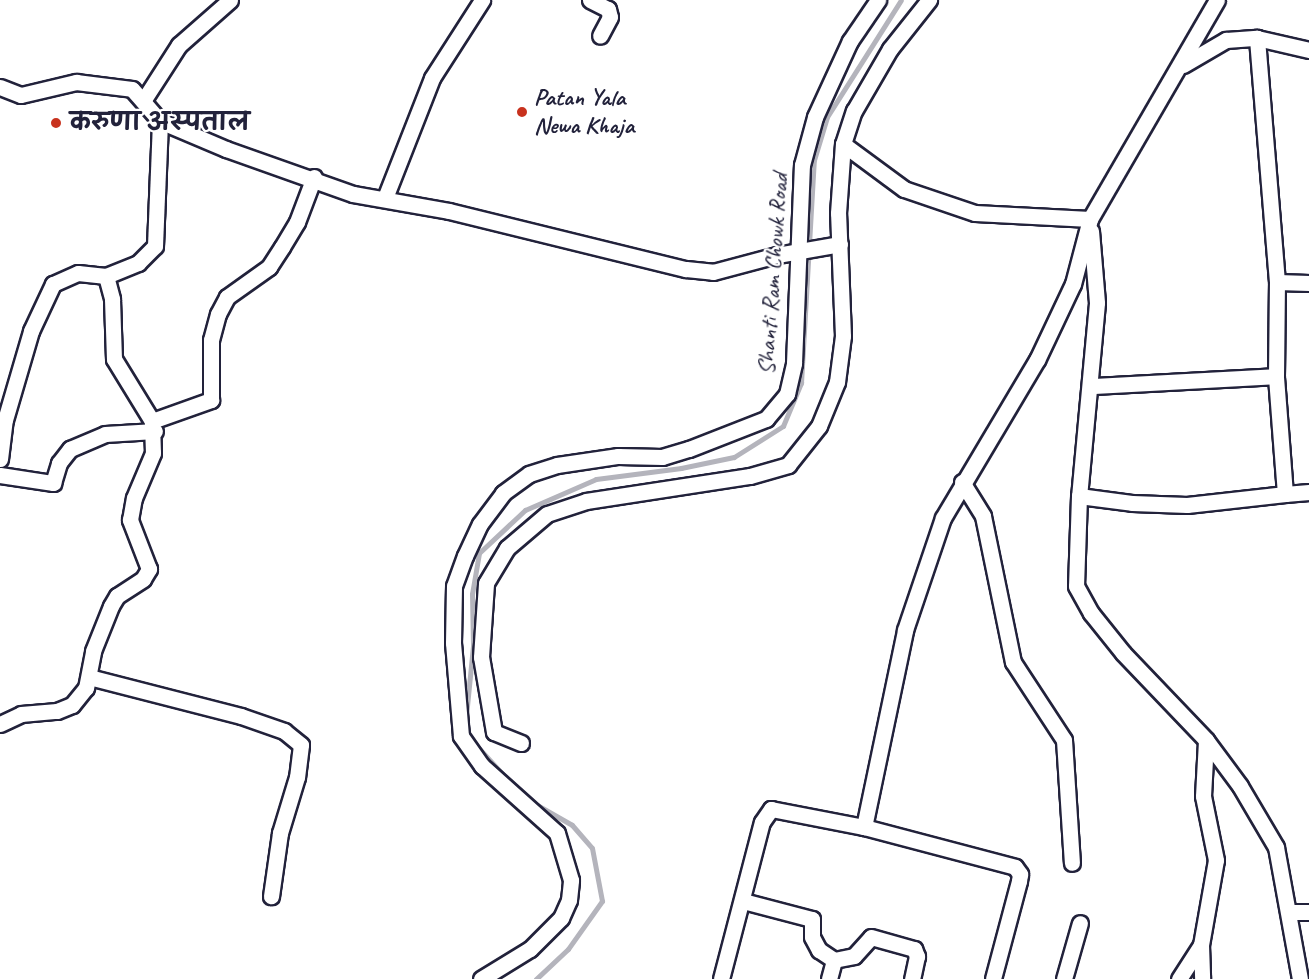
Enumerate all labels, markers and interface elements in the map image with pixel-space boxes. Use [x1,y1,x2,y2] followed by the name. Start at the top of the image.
[534,84,635,140] place label: Patan Yala Newa Khaja
[515,105,529,119] marker: Patan Yala Newa Khaja
[70,109,249,137] place label: करुणा अस्पताल
[47,114,65,132] marker: करुणा अस्पताल
[752,172,794,376] street label: Shanti Ram Chowk Road

